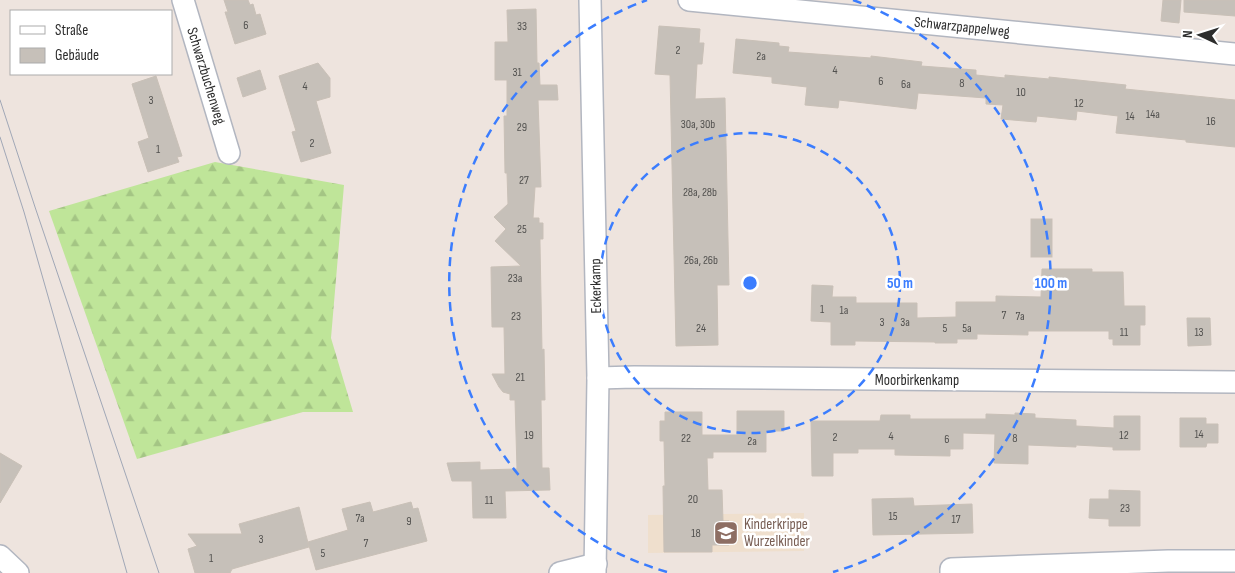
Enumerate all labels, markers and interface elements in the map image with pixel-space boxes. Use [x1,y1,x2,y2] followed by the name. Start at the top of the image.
[10,10,172,75] legend
[1175,10,1225,60] north arrow
[913,13,1011,41] street label: Schwarzpappelweg
[243,18,249,33] house number: 6
[517,19,527,34] house number: 33
[55,21,88,40] text: Straße
[182,25,230,127] street label: Schwarzbuchenweg
[1179,30,1196,38] text: N
[676,43,681,58] house number: 2
[55,46,99,65] text: Gebäude
[756,49,766,64] house number: 2a
[832,63,838,78] house number: 4
[512,65,522,80] house number: 31
[878,74,884,89] house number: 6
[959,76,965,91] house number: 8
[901,77,911,92] house number: 6a
[302,79,308,94] house number: 4
[1016,85,1026,100] house number: 10
[148,93,154,108] house number: 3
[1074,96,1084,111] house number: 12
[1146,107,1160,122] house number: 14a
[1125,109,1135,124] house number: 14
[1206,114,1216,129] house number: 16
[681,117,715,132] house number: 30a, 30b
[517,120,527,135] house number: 29
[310,136,315,151] house number: 2
[156,142,161,157] house number: 1
[519,173,529,188] house number: 27
[683,185,717,200] house number: 28a, 28b
[517,222,527,237] house number: 25
[684,253,718,268] house number: 26a, 26b
[586,258,606,314] street label: Eckerkamp
[508,271,523,286] house number: 23a
[741,274,759,292] centre of rings
[887,274,913,293] text: 50 m
[1035,274,1067,293] text: 100 m
[820,302,825,317] house number: 1
[840,303,849,318] house number: 1a
[1002,308,1007,323] house number: 7
[511,309,521,324] house number: 23
[1015,309,1025,324] house number: 7a
[879,315,885,330] house number: 3
[900,315,910,330] house number: 3a
[696,321,706,336] house number: 24
[943,321,948,336] house number: 5
[962,321,972,336] house number: 5a
[1120,325,1129,340] house number: 11
[1194,325,1204,340] house number: 13
[515,370,525,385] house number: 21
[875,371,959,390] street label: Moorbirkenkamp
[1194,427,1204,442] house number: 14
[524,428,534,443] house number: 19
[1119,428,1129,443] house number: 12
[888,429,894,444] house number: 4
[833,430,838,445] house number: 2
[681,431,691,446] house number: 22
[1012,431,1018,446] house number: 8
[944,432,950,447] house number: 6
[747,434,757,449] house number: 2a
[688,492,698,507] house number: 20
[485,493,494,508] house number: 11
[1120,501,1130,516] house number: 23
[888,509,898,524] house number: 15
[355,511,365,526] house number: 7a
[952,512,961,527] house number: 17
[406,514,412,529] house number: 9
[744,515,810,551] place label: Kinderkrippe Wurzelkinder
[713,520,739,546] school or university icon: Kinderkrippe Wurzelkinder
[691,526,701,541] house number: 18
[258,532,264,547] house number: 3
[364,536,369,551] house number: 7
[321,546,326,561] house number: 5
[209,551,214,566] house number: 1

